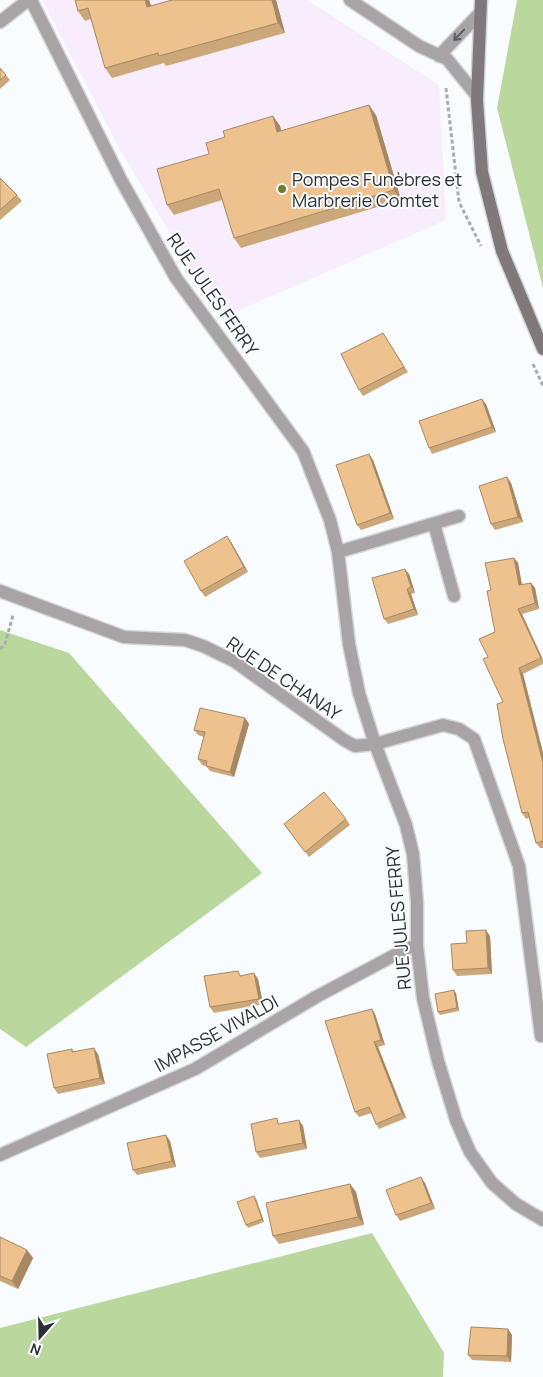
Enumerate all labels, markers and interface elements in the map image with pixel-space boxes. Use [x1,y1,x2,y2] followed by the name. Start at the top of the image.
[453,29,465,41] one-way arrow
[292,167,462,212] place label: Pompes Funèbres et Marbrerie Comtet
[276,183,288,195] marker: Pompes Funèbres et Marbrerie Comtet
[162,228,265,361] street label: RUE JULES FERRY
[222,631,347,726] street label: RUE DE CHANAY
[380,844,416,991] street label: RUE JULES FERRY
[150,989,282,1077] street label: IMPASSE VIVALDI
[15,1312,65,1362] north arrow
[27,1339,43,1360] text: N

